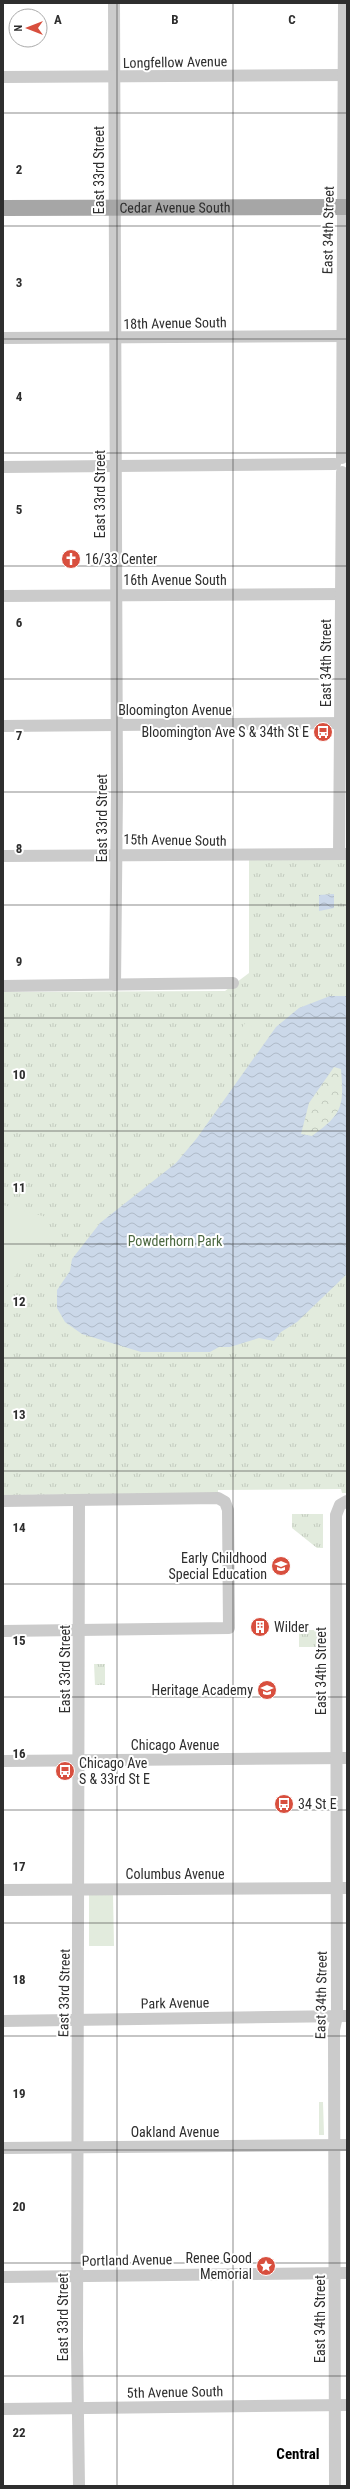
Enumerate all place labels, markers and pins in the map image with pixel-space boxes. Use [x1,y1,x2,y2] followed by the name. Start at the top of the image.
[60,548,82,570] church icon: 16/33 Center
[85,551,157,567] place label: 16/33 Center
[312,721,334,743] bus stop icon: Bloomington Ave S & 34th St E
[141,724,309,740] place label: Bloomington Ave S & 34th St E
[169,1550,267,1582] place label: Early Childhood Special Education
[270,1555,292,1577] school or university icon: Early Childhood Special Education
[249,1616,271,1638] building icon: Wilder
[274,1619,309,1635] place label: Wilder
[256,1679,278,1701] school or university icon: Heritage Academy
[152,1682,253,1698] place label: Heritage Academy
[79,1755,150,1787] place label: Chicago Ave S & 33rd St E
[54,1760,76,1782] bus stop icon: Chicago Ave S & 33rd St E
[273,1793,295,1815] bus stop icon: 34 St E
[298,1796,337,1812] place label: 34 St E
[186,2250,252,2282] place label: Renee Good Memorial
[255,2255,277,2277] place icon: Renee Good Memorial

